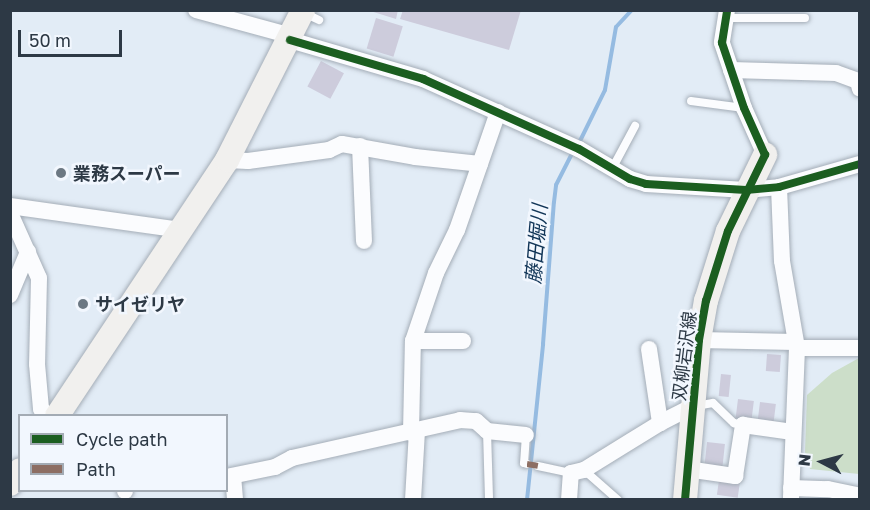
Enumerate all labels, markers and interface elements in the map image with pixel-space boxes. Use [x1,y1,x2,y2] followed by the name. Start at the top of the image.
[21,18,124,56] scale bar
[29,29,71,51] text: 50 m
[73,162,181,184] place label: 業務スーパー
[54,166,68,180] marker: 業務スーパー
[521,203,551,285] water label: 藤田堀川
[95,293,185,315] place label: サイゼリヤ
[76,297,90,311] marker: サイゼリヤ
[668,310,700,402] street label: 双柳岩沢線
[18,414,228,492] legend
[76,428,168,450] text: Cycle path
[792,432,852,492] north arrow
[794,453,815,467] text: N
[76,458,116,480] text: Path

